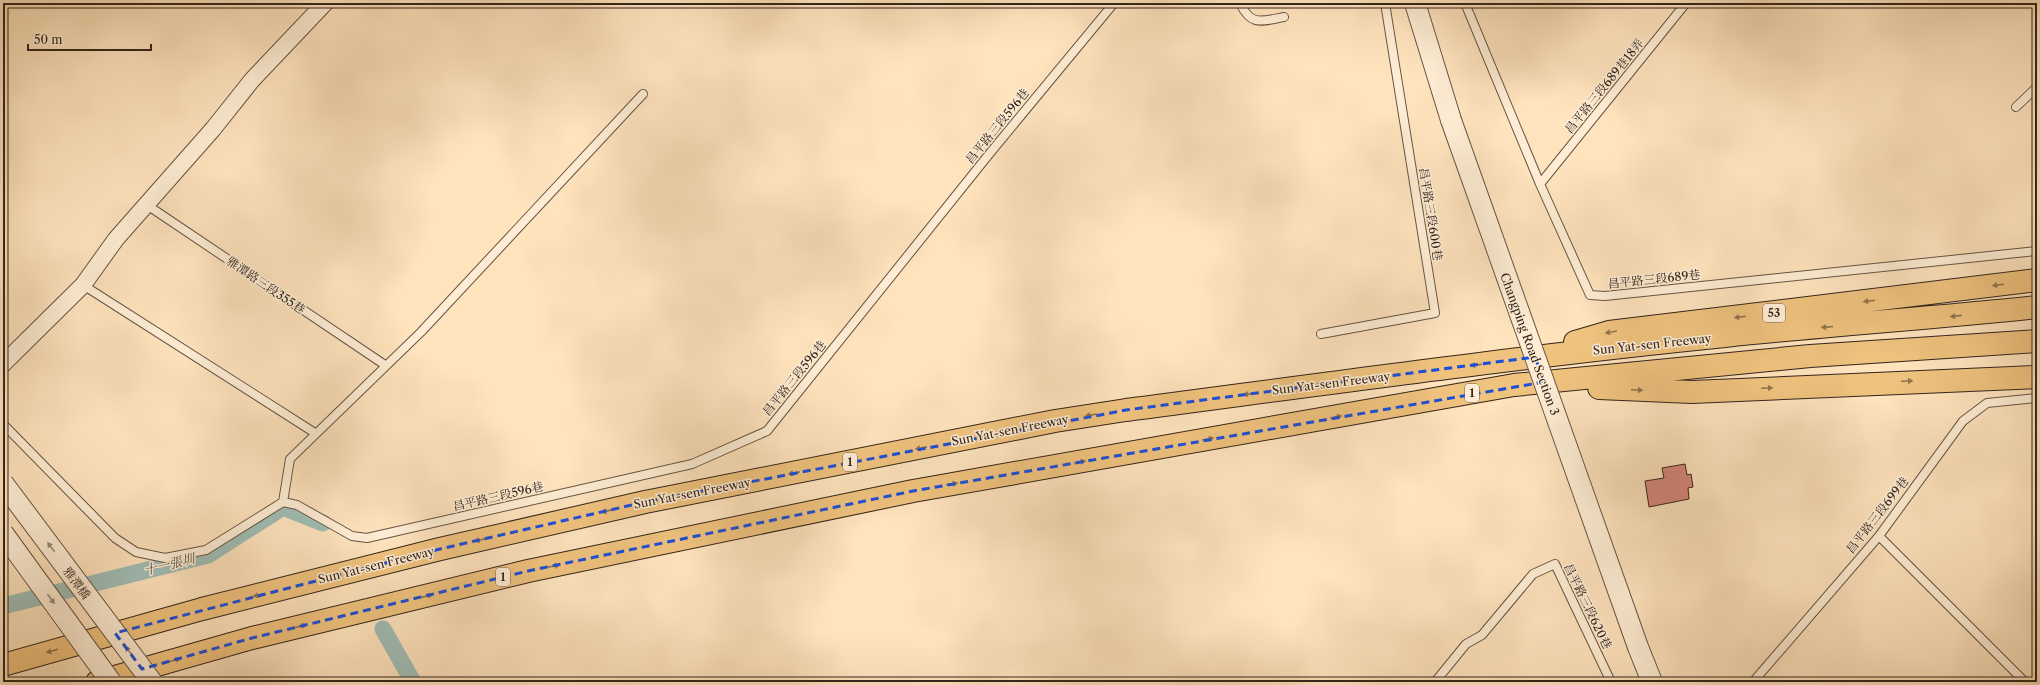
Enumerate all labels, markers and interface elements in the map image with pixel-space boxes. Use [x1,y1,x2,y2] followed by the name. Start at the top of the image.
[28,26,151,52] scale bar
[34,32,63,47] text: 50 m
[1561,36,1647,136] street label: 昌平路三段689巷18弄
[962,85,1032,167] street label: 昌平路三段596巷
[1416,166,1446,262] street label: 昌平路三段600巷
[224,253,308,317] street label: 雅潭路三段355巷
[1607,267,1701,291] street label: 昌平路三段689巷
[1497,271,1563,417] street label: Changping Road Section 3
[1992,282,2004,288] one-way arrow
[1863,298,1875,304] one-way arrow
[1763,304,1785,322] road number: 53
[1950,312,1963,319] one-way arrow
[1734,313,1746,320] one-way arrow
[1821,324,1833,331] one-way arrow
[1605,329,1617,335] one-way arrow
[1592,330,1712,358] street label: Sun Yat-sen Freeway
[759,337,829,419] street label: 昌平路三段596巷
[1470,361,1482,368] one-way arrow
[1271,368,1391,398] street label: Sun Yat-sen Freeway
[1901,378,1913,385] one-way arrow
[1465,384,1479,402] road number: 1
[1761,384,1773,391] one-way arrow
[1631,386,1643,393] one-way arrow
[1243,391,1255,397] one-way arrow
[950,411,1070,449] street label: Sun Yat-sen Freeway
[1084,412,1097,418] one-way arrow
[1330,414,1342,420] one-way arrow
[1201,436,1214,442] one-way arrow
[915,445,927,451] one-way arrow
[843,453,857,471] road number: 1
[1073,459,1086,465] one-way arrow
[787,470,800,476] one-way arrow
[632,474,752,512] street label: Sun Yat-sen Freeway
[1842,474,1912,556] street label: 昌平路三段699巷
[451,478,545,514] street label: 昌平路三段596巷
[945,481,958,487] one-way arrow
[601,509,613,515] one-way arrow
[474,537,486,543] one-way arrow
[46,541,55,552] one-way arrow
[316,543,436,587] street label: Sun Yat-sen Freeway
[142,549,198,578] water label: 十一張圳
[1561,561,1615,651] street label: 昌平路三段620巷
[548,562,560,568] one-way arrow
[60,564,94,602] street label: 雅潭橋
[496,568,510,586] road number: 1
[253,592,265,598] one-way arrow
[421,592,433,598] one-way arrow
[47,593,55,604] one-way arrow
[295,623,307,629] one-way arrow
[124,645,133,656] one-way arrow
[46,648,58,654] one-way arrow
[170,657,182,663] one-way arrow

